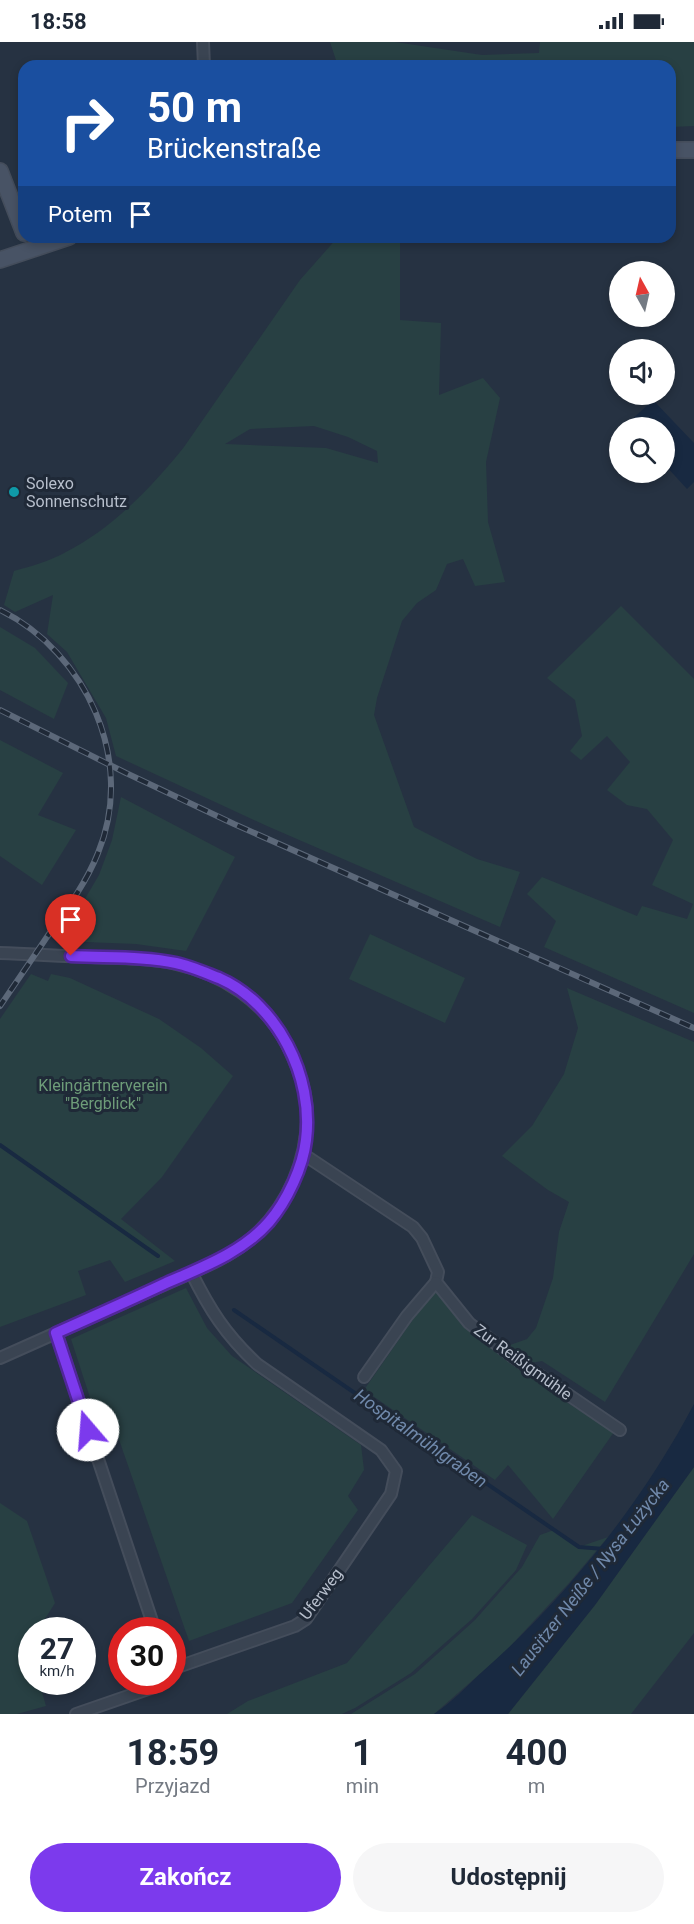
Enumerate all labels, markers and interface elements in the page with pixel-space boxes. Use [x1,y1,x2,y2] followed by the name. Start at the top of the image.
[30,9,87,34] text: 18:58
[147,83,242,132] text: 50 m
[48,84,126,162] icon: right
[147,133,321,165] text: Brückenstraße
[124,198,157,231] icon: arrive
[48,202,112,227] text: Potem
[609,261,675,327] north arrow
[609,261,675,483] map controls
[609,339,675,405] button: sound
[609,417,675,483] button: search
[26,474,127,511] place label: Solexo Sonnenschutz
[7,485,21,499] marker: Solexo Sonnenschutz
[45,894,96,956] pin
[54,903,87,936] icon: arrive
[38,1076,168,1113] park label: Kleingärtnerverein "Bergblick"
[470,1320,576,1404] street label: Zur Reißigmühle
[351,1384,491,1492] water label: Hospitalmühlgraben
[56,1398,120,1462] position arrow
[507,1474,673,1680] water label: Lausitzer Neiße / Nysa Łużycka
[296,1565,346,1623] street label: Uferweg
[108,1617,186,1695] speed limit sign: 30
[40,1631,74,1666] text: 27
[39,1662,75,1680] text: km/h
[126,1732,219,1774] text: 18:59
[352,1732,373,1774] text: 1
[506,1732,568,1774] text: 400
[135,1774,211,1798] text: Przyjazd
[346,1774,379,1798] text: min
[528,1774,545,1798] text: m
[30,1843,341,1912] button: Zakończ
[353,1843,664,1912] button: Udostępnij

